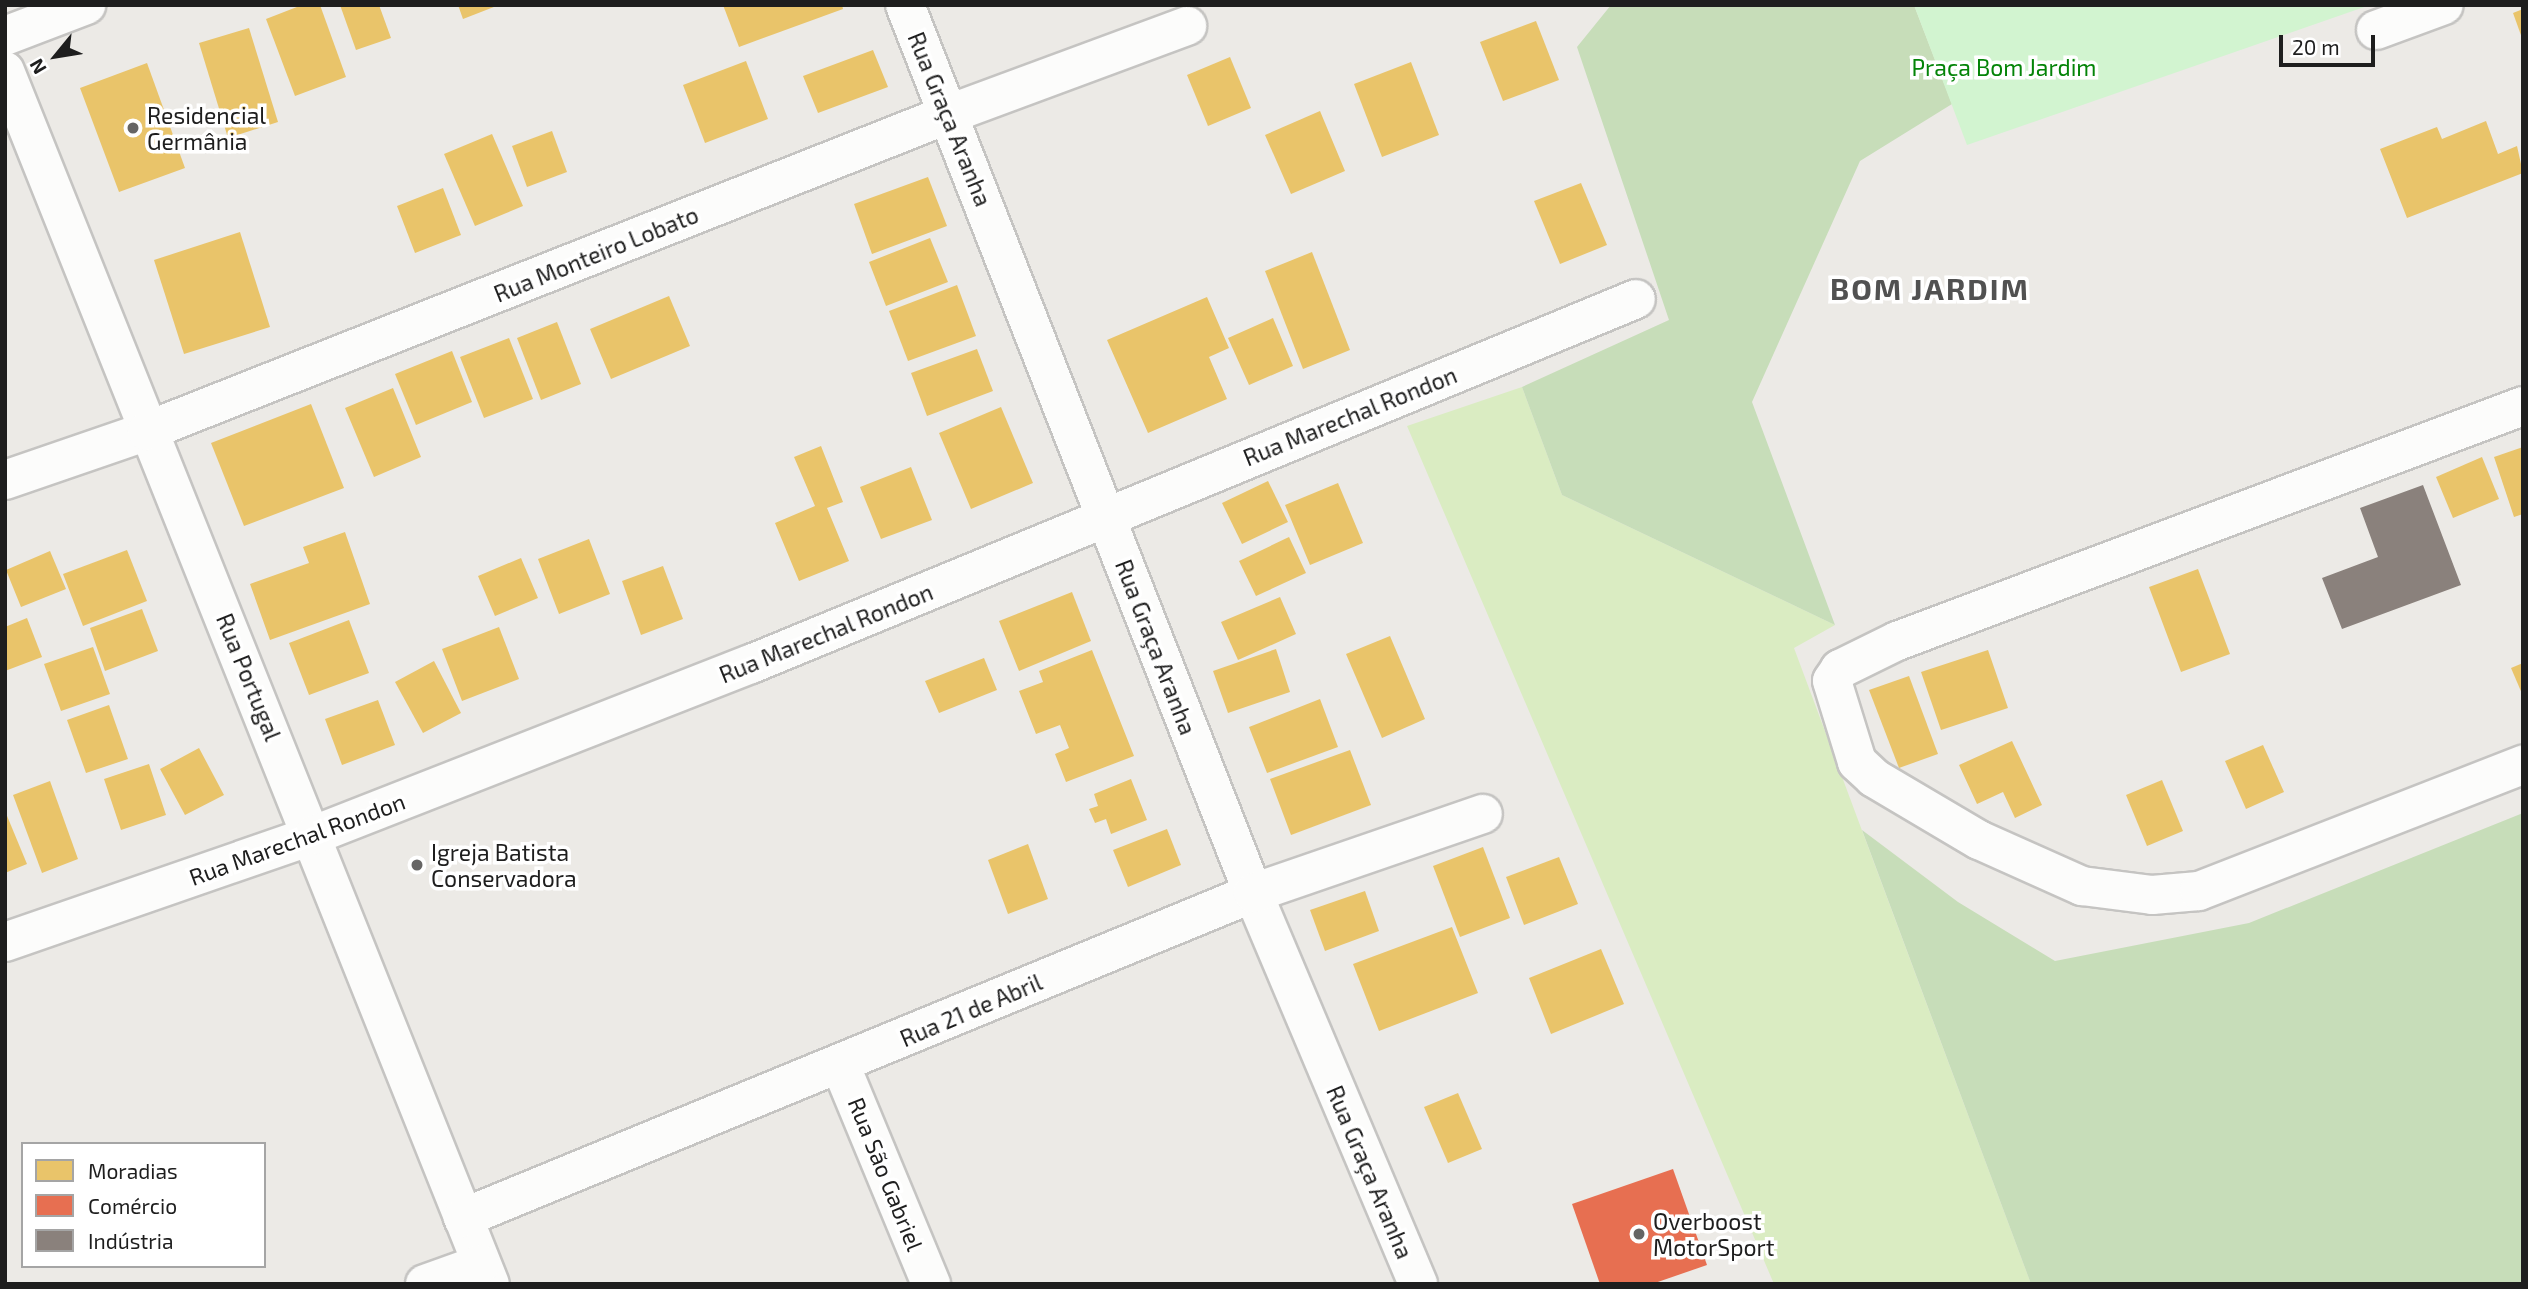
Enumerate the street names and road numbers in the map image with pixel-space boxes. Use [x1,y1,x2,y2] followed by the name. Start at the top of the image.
[902,28,998,210] street label: Rua Graça Aranha
[490,200,702,308] street label: Rua Monteiro Lobato
[1239,360,1461,472] street label: Rua Marechal Rondon
[1110,555,1202,739] street label: Rua Graça Aranha
[715,577,937,689] street label: Rua Marechal Rondon
[211,609,287,745] street label: Rua Portugal
[185,787,409,891] street label: Rua Marechal Rondon
[896,968,1046,1052] street label: Rua 21 de Abril
[1321,1081,1419,1263] street label: Rua Graça Aranha
[843,1093,929,1255] street label: Rua São Gabriel

